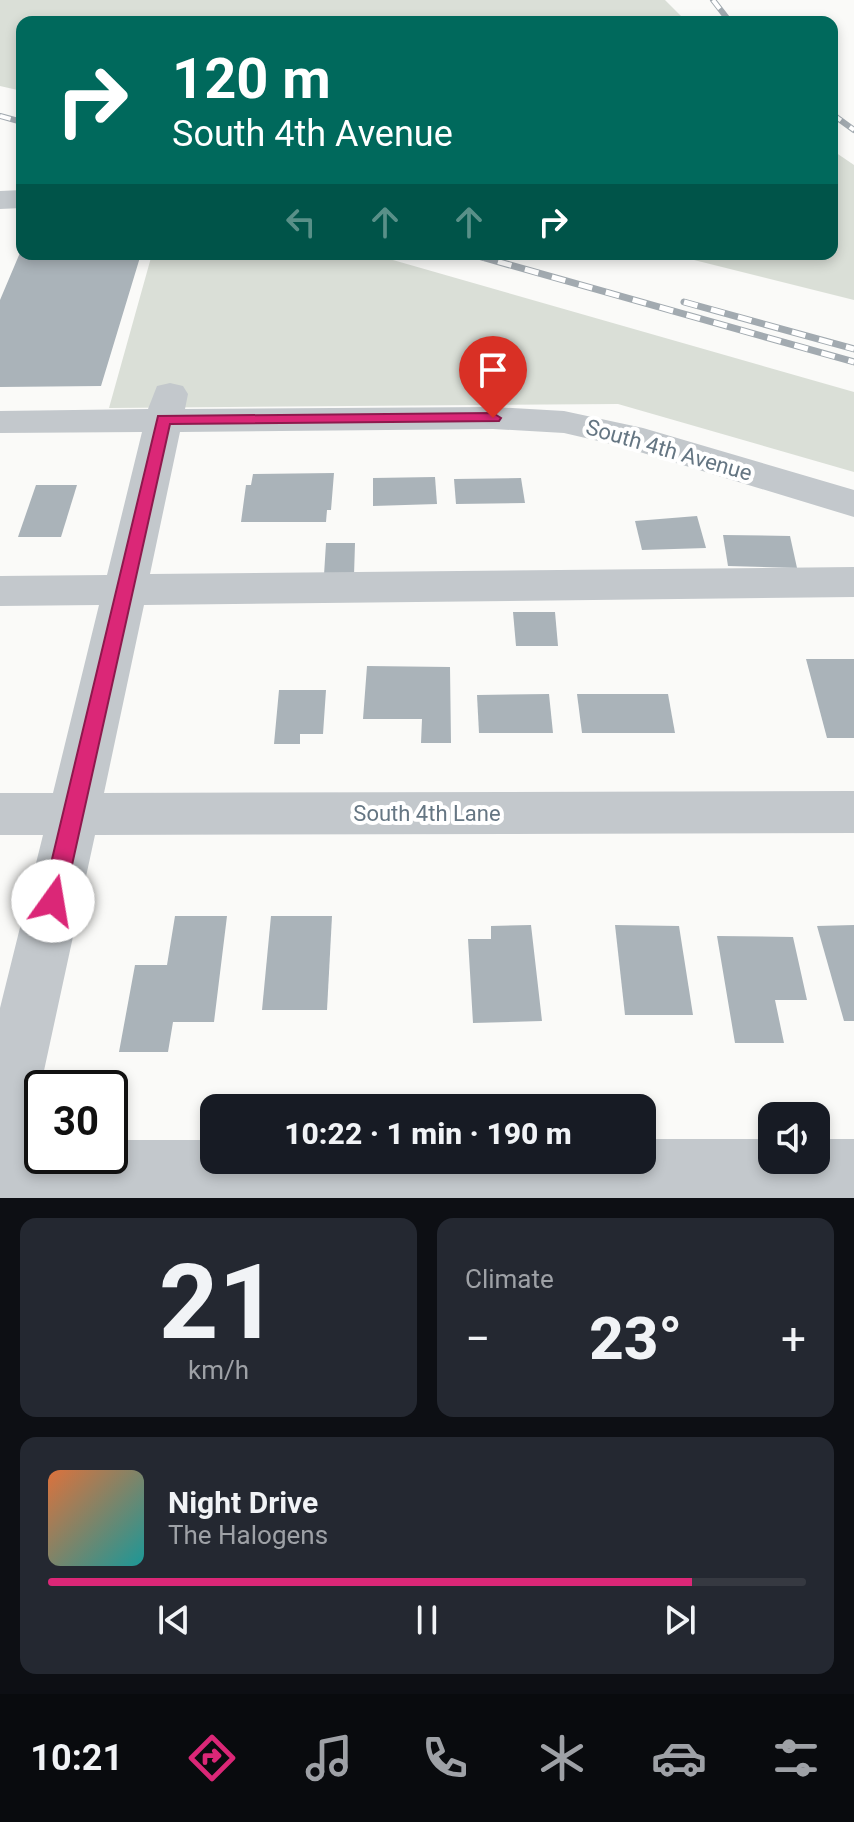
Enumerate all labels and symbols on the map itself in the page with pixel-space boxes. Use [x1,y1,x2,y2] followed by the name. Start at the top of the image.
[459,336,527,418] pin
[583,414,755,486] street label: South 4th Avenue
[353,801,501,826] street label: South 4th Lane
[11,859,95,943] position arrow
[24,1070,128,1174] speed limit sign: 30

